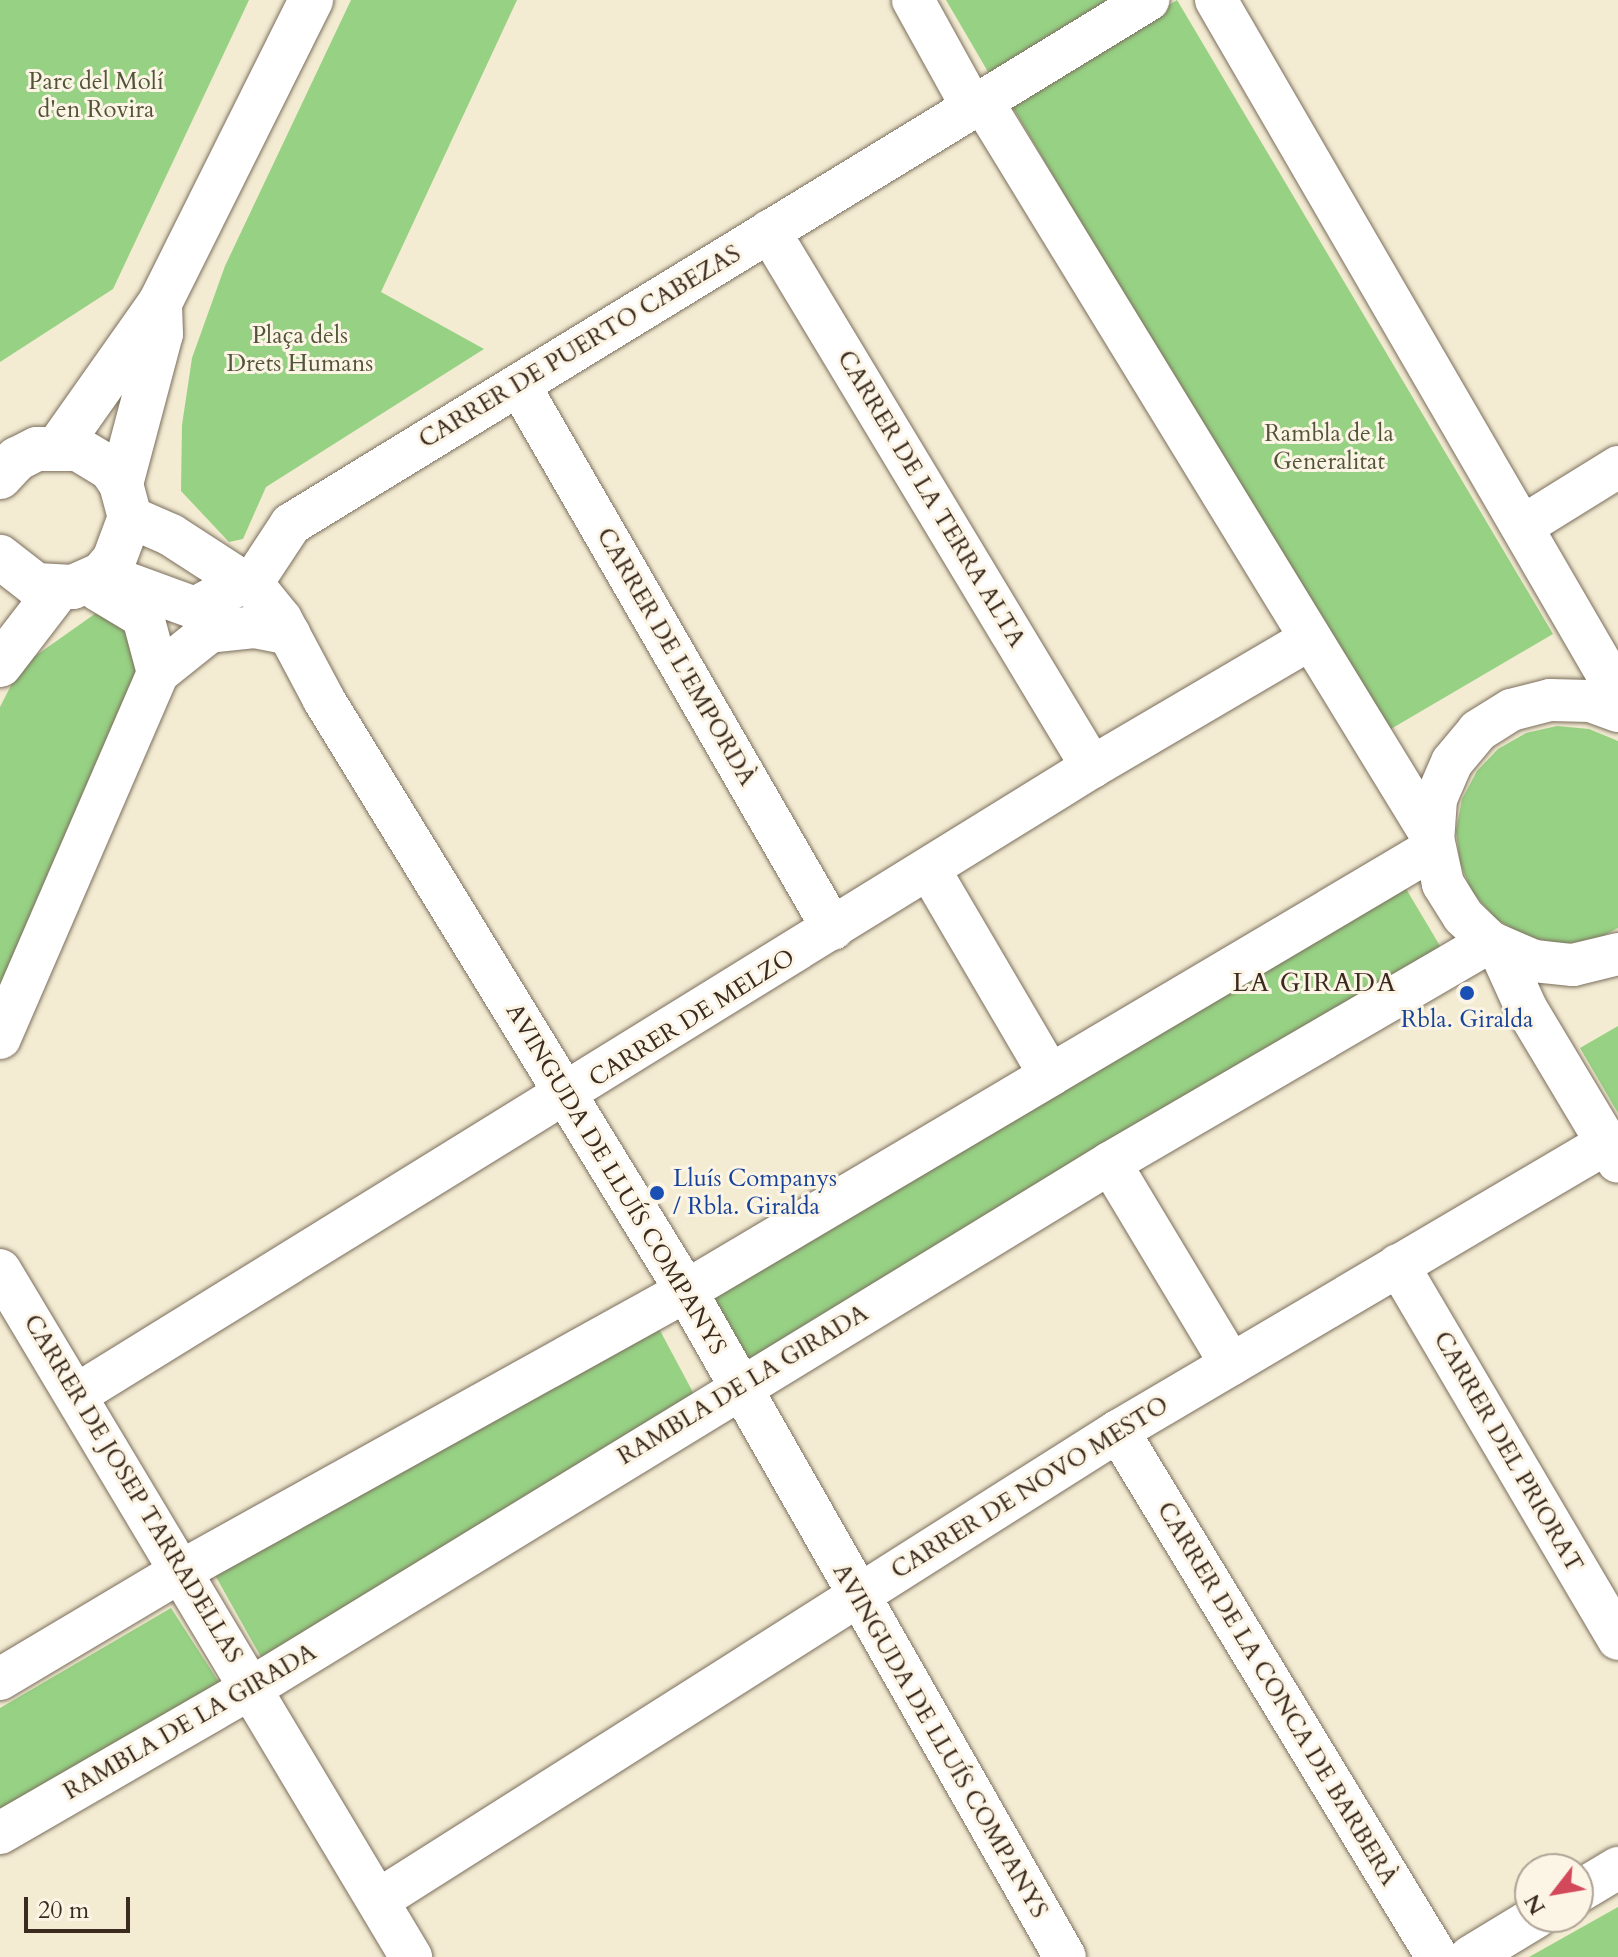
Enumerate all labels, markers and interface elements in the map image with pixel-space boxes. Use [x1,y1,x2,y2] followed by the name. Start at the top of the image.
[28,68,164,124] park label: Parc del Molí d'en Rovira
[414,239,746,455] street label: CARRER DE PUERTO CABEZAS
[227,322,373,378] park label: Plaça dels Drets Humans
[831,346,1031,652] street label: CARRER DE LA TERRA ALTA
[1264,420,1394,476] park label: Rambla de la Generalitat
[590,523,762,791] street label: CARRER DE L'EMPORDÀ
[584,943,800,1093] street label: CARRER DE MELZO
[1233,967,1397,999] district label: LA GIRADA
[1458,984,1476,1002] marker: Rbla. Giralda
[500,998,732,1360] street label: AVINGUDA DE LLUÍS COMPANYS
[1401,1006,1533,1034] place label: Rbla. Giralda
[673,1165,837,1221] place label: Lluís Companys / Rbla. Giralda
[648,1184,666,1202] marker: Lluís Companys / Rbla. Giralda
[613,1299,873,1471] street label: RAMBLA DE LA GIRADA
[17,1310,249,1668] street label: CARRER DE JOSEP TARRADELLAS
[1427,1327,1589,1577] street label: CARRER DEL PRIORAT
[886,1391,1174,1585] street label: CARRER DE NOVO MESTO
[1151,1497,1403,1891] street label: CARRER DE LA CONCA DE BARBERÀ
[826,1559,1054,1923] street label: AVINGUDA DE LLUÍS COMPANYS
[59,1638,321,1806] street label: RAMBLA DE LA GIRADA
[1514,1853,1594,1933] north arrow
[28,1881,134,1931] scale bar
[1517,1888,1553,1920] text: N
[38,1894,89,1927] text: 20 m

